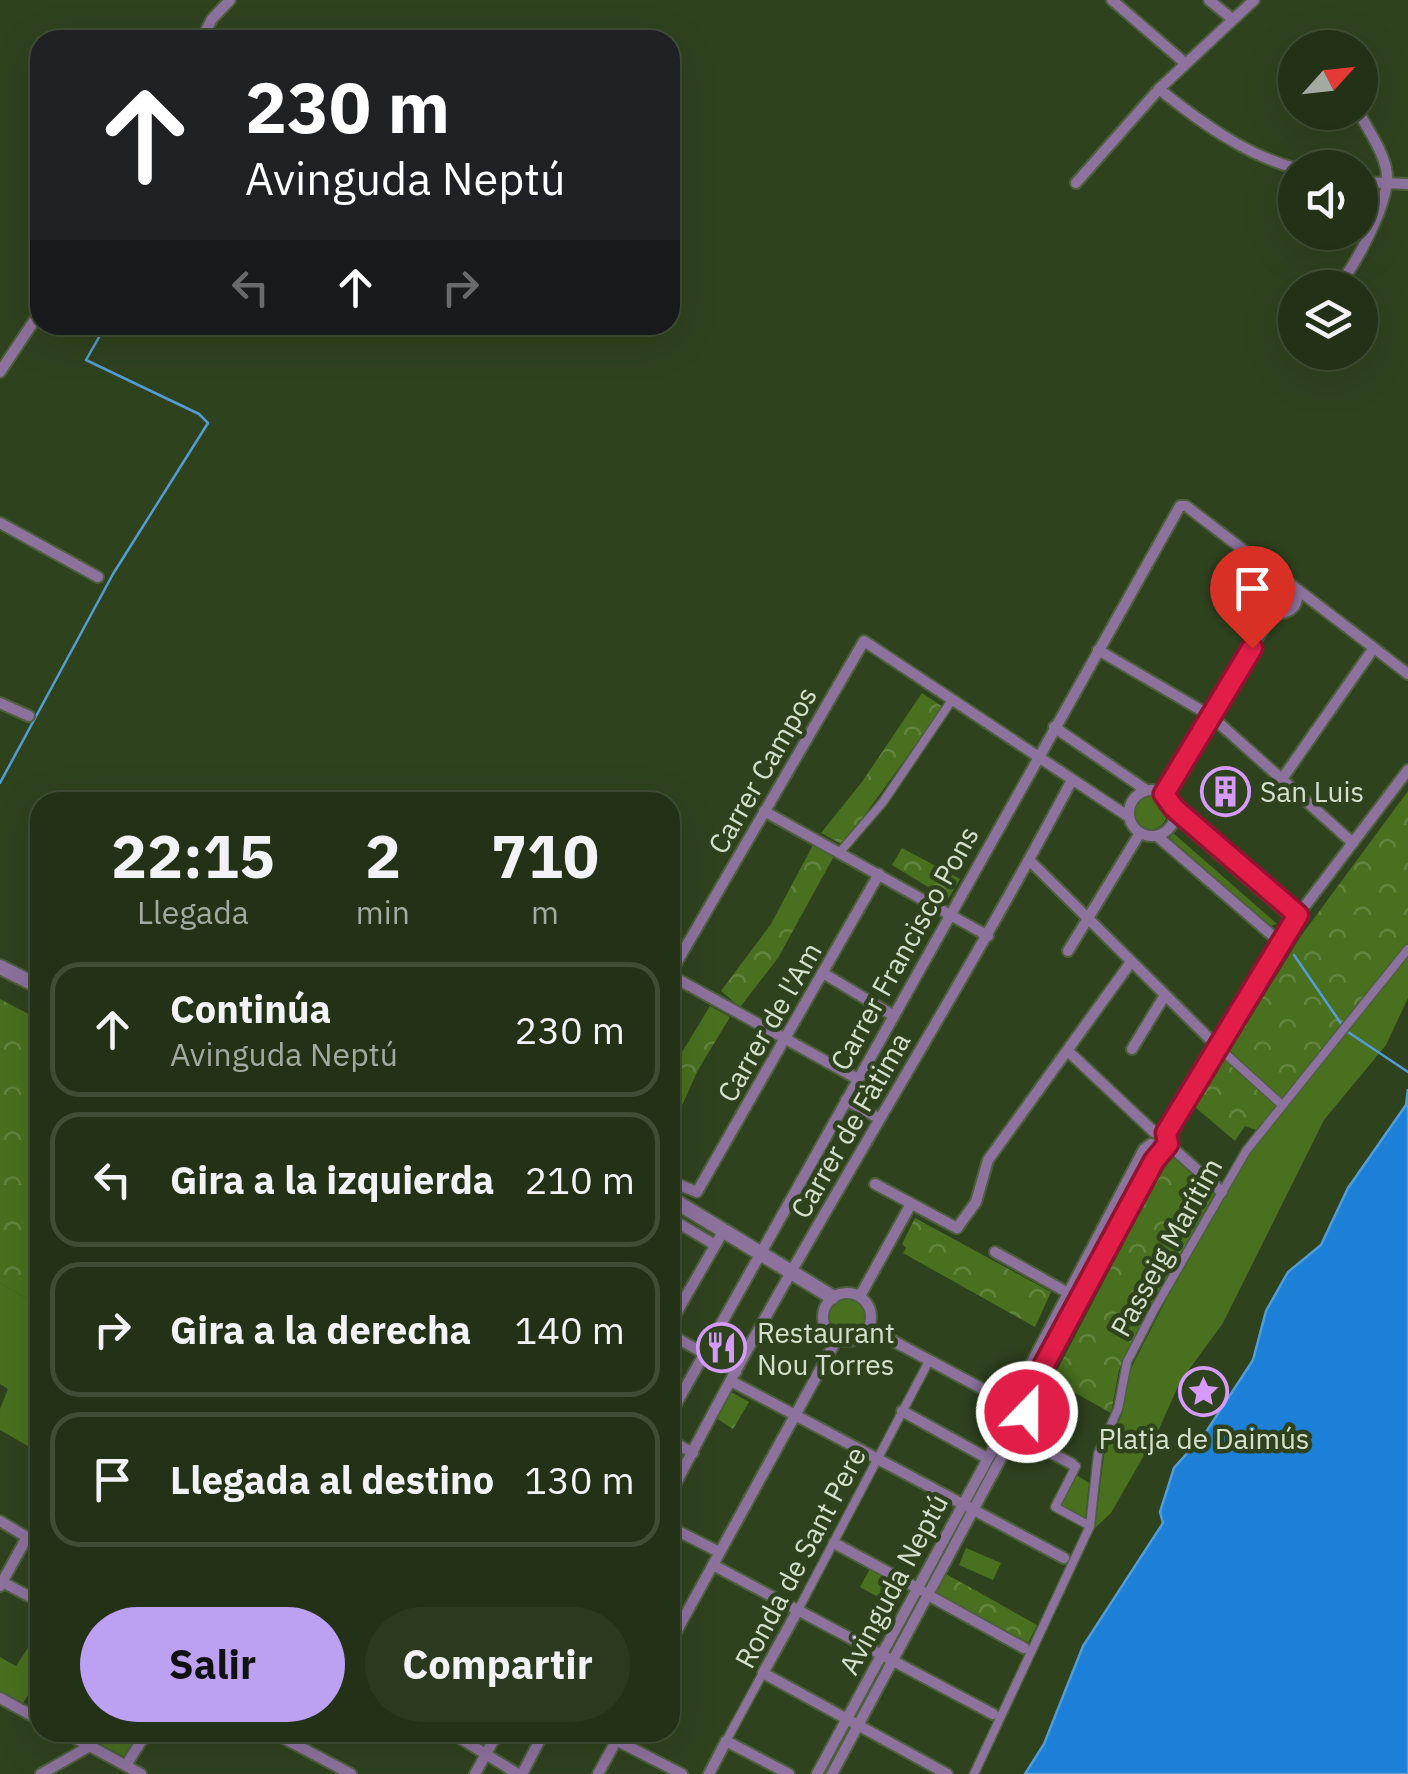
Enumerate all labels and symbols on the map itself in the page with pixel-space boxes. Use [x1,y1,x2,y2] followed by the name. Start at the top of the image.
[1278,30,1378,130] north arrow
[1210,546,1295,649] pin
[699,680,825,860] street label: Carrer Campos
[1199,765,1251,817] building icon: San Luis
[1260,773,1364,810] place label: San Luis
[821,819,987,1077] street label: Carrer Francisco Pons
[708,935,830,1109] street label: Carrer de l'Am
[782,1025,918,1225] street label: Carrer de Fàtima
[1102,1151,1230,1343] street label: Passeig Marítim
[757,1314,895,1383] place label: Restaurant Nou Torres
[696,1322,748,1374] restaurant icon: Restaurant Nou Torres
[975,1360,1079,1464] position arrow
[1178,1365,1230,1417] place icon: Platja de Daimús
[1099,1420,1309,1457] place label: Platja de Daimús
[726,1440,874,1674] street label: Ronda de Sant Pere
[830,1487,956,1681] street label: Avinguda Neptú

